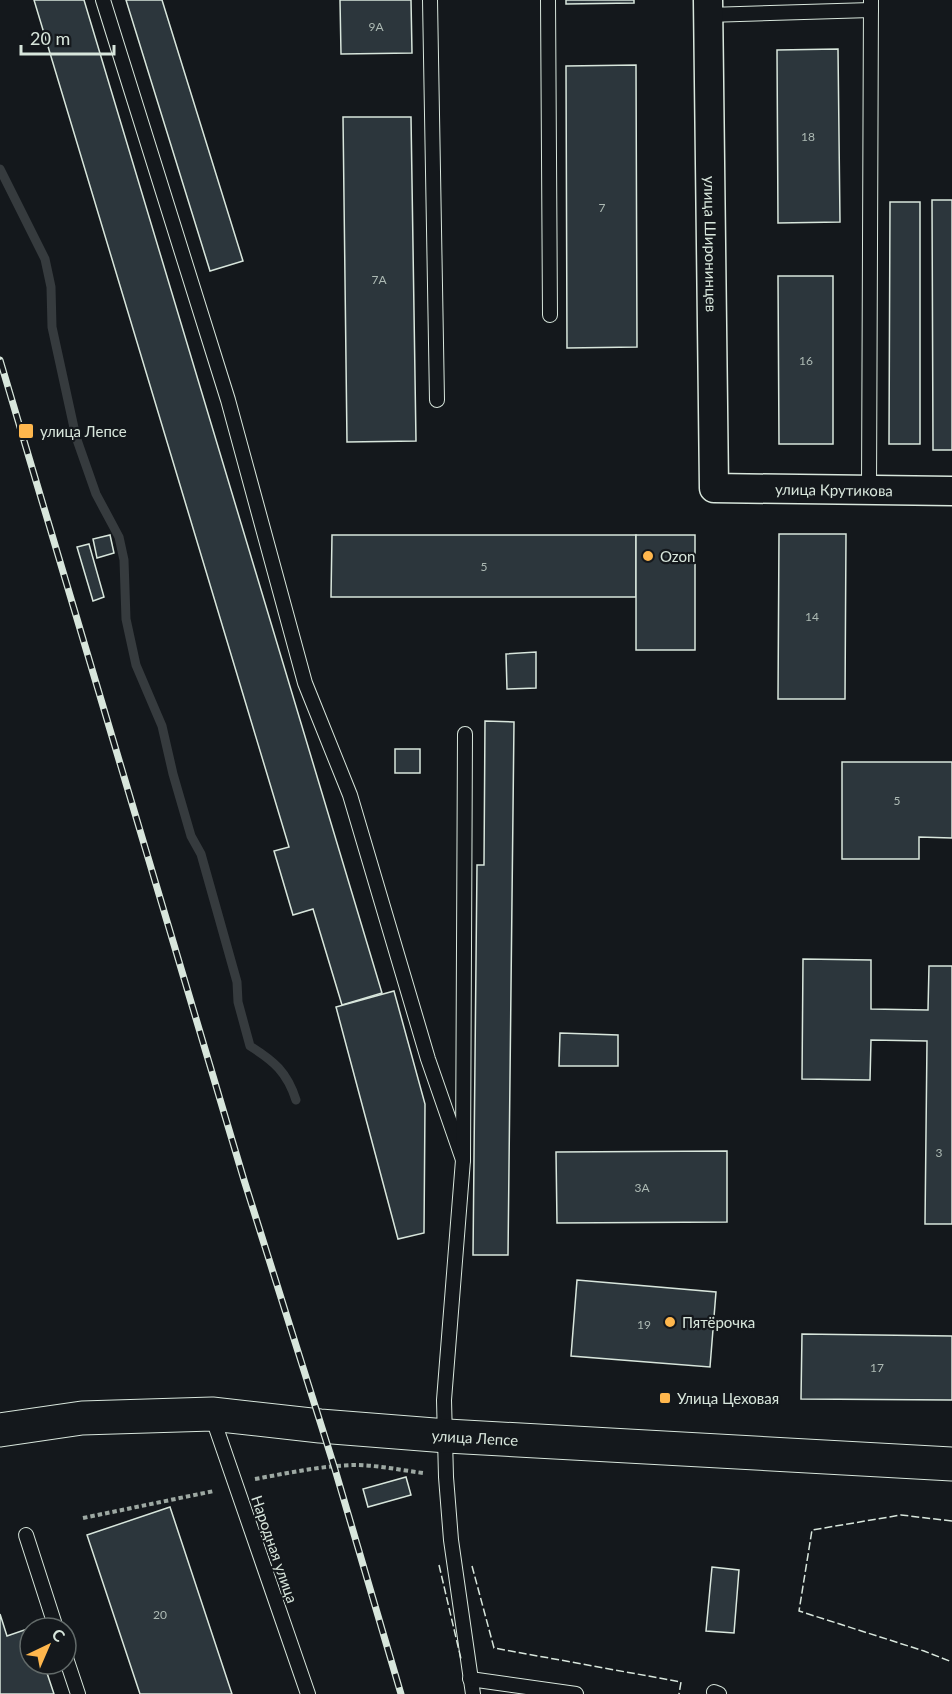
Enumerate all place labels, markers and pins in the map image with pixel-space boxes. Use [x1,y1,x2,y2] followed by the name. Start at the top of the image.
[17,422,35,440] marker: улица Лепсе
[40,422,127,440] place label: улица Лепсе
[660,547,695,565] place label: Ozon
[641,549,655,563] marker: Ozon
[682,1313,755,1331] place label: Пятёрочка
[663,1315,677,1329] marker: Пятёрочка
[677,1389,779,1407] place label: Улица Цеховая
[658,1391,672,1405] marker: Улица Цеховая

